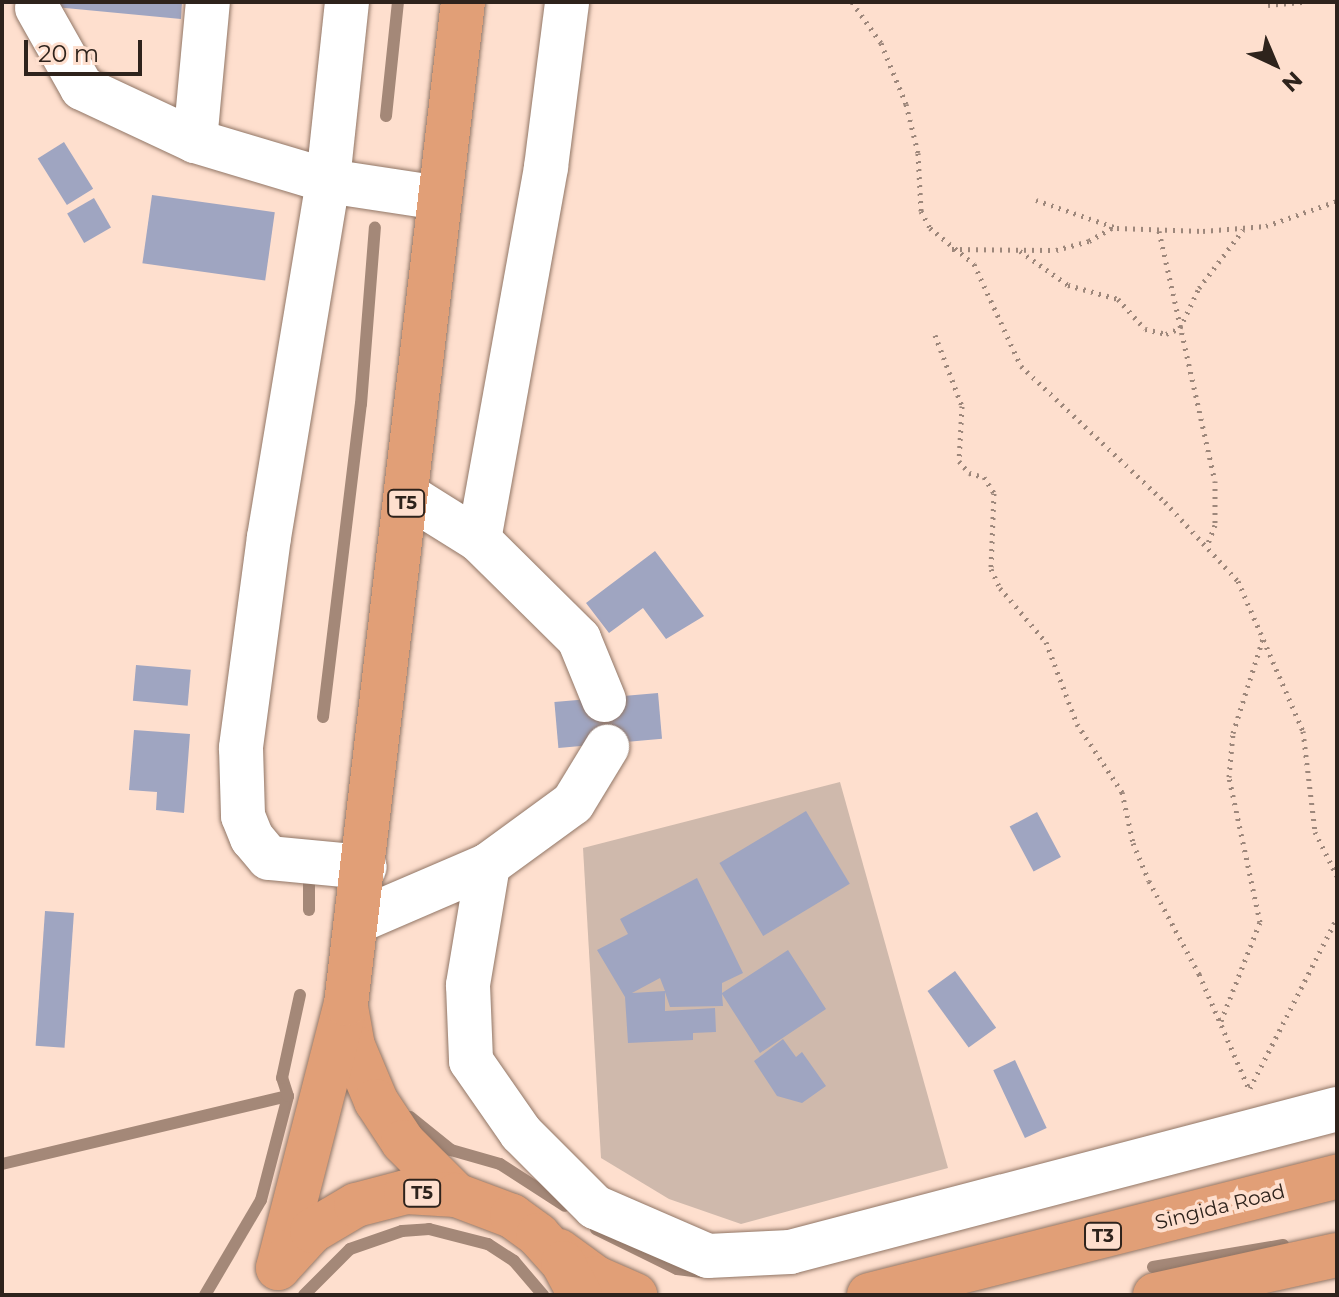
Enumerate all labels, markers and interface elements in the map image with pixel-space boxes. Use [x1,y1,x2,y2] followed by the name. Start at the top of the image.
[28,24,146,74] scale bar
[1235,24,1315,104] north arrow
[38,39,99,68] text: 20 m
[1276,66,1308,98] text: N
[386,489,426,517] road number: T5
[402,1179,442,1207] road number: T5
[1152,1179,1288,1235] street label: Singida Road
[1083,1222,1123,1250] road number: T3

